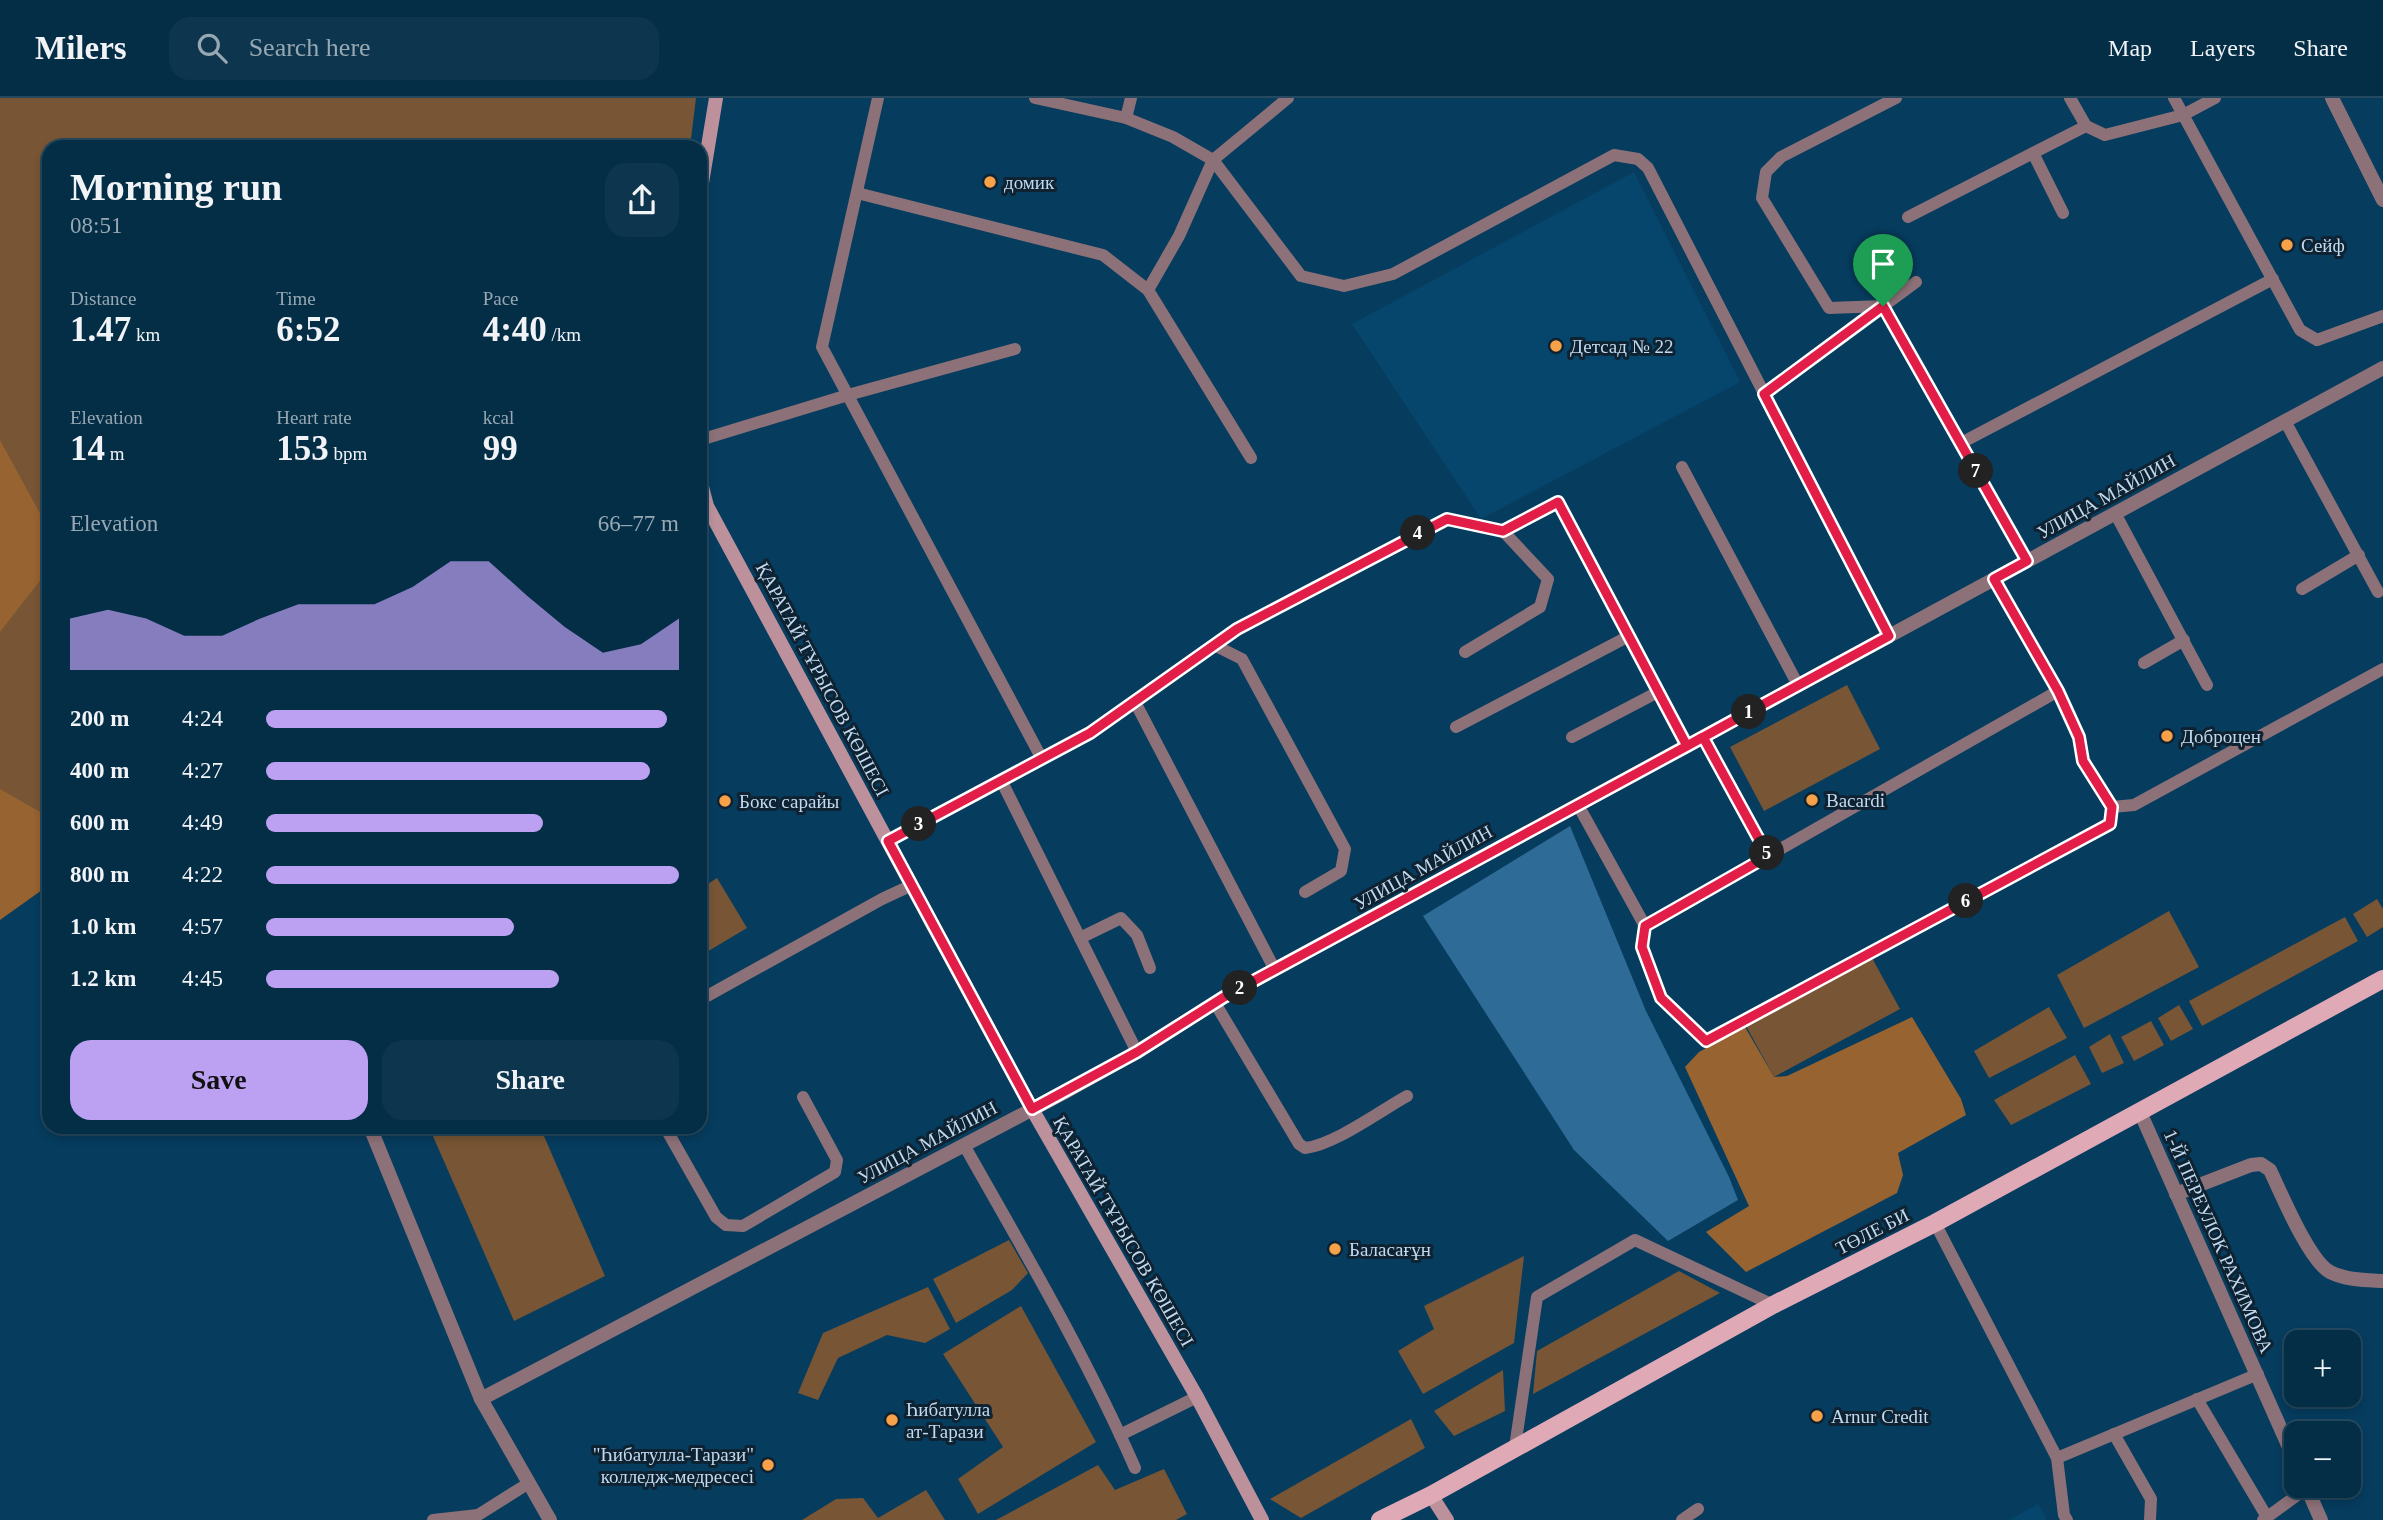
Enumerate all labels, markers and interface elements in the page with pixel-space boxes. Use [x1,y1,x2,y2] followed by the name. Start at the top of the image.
[169,17,659,80] search box
[193,29,231,67] icon: search
[35,30,127,66] text: Milers
[249,33,371,62] text: Search here
[2108,35,2152,61] text: Map
[2190,35,2255,61] text: Layers
[2293,35,2348,61] text: Share
[605,163,679,237] button: share
[70,166,282,208] text: Morning run
[1004,172,1055,193] place label: домик
[982,174,998,190] marker: домик
[70,213,122,238] text: 08:51
[1853,234,1913,306] pin
[2301,235,2345,256] place label: Сейф
[2279,237,2295,253] marker: Сейф
[1864,245,1902,283] icon: arrive
[70,288,136,309] text: Distance
[276,288,316,309] text: Time
[483,288,519,309] text: Pace
[70,310,131,349] text: 1.47
[276,310,340,349] text: 6:52
[483,310,547,349] text: 4:40
[131,324,160,345] text: km
[547,324,581,345] text: /km
[1570,336,1674,357] place label: Детсад № 22
[1548,338,1564,354] marker: Детсад № 22
[70,407,143,428] text: Elevation
[276,407,352,428] text: Heart rate
[483,407,514,428] text: kcal
[70,429,105,468] text: 14
[276,429,329,468] text: 153
[483,429,518,468] text: 99
[105,443,125,464] text: m
[329,443,367,464] text: bpm
[2033,450,2179,543] street label: УЛИЦА МАЙЛИН
[1958,454,1994,488] pin: 7
[1971,460,1980,481] text: 7
[70,511,158,536] text: Elevation
[598,511,679,536] text: 66–77 m
[1400,516,1436,550] pin: 4
[1413,522,1422,543] text: 4
[752,559,893,800] street label: ҚАРАТАЙ ТҰРЫСОВ КӨШЕСІ
[1732,694,1766,730] pin: 1
[1744,701,1753,722] text: 1
[70,706,129,731] text: 200 m
[182,706,223,731] text: 4:24
[2181,726,2261,747] place label: Доброцен
[2159,728,2175,744] marker: Доброцен
[70,758,129,783] text: 400 m
[182,758,223,783] text: 4:27
[1826,790,1885,811] place label: Bacardi
[739,791,840,812] place label: Бокс сарайы
[1804,792,1820,808] marker: Bacardi
[717,793,733,809] marker: Бокс сарайы
[902,806,936,842] pin: 3
[70,810,129,835] text: 600 m
[182,810,223,835] text: 4:49
[914,813,923,834] text: 3
[1350,821,1496,914] street label: УЛИЦА МАЙЛИН
[1750,836,1784,870] pin: 5
[1762,842,1771,863] text: 5
[70,862,129,887] text: 800 m
[182,862,223,887] text: 4:22
[1948,884,1983,918] pin: 6
[1961,890,1970,911] text: 6
[70,914,136,939] text: 1.0 km
[182,914,223,939] text: 4:57
[70,966,136,991] text: 1.2 km
[182,966,223,991] text: 4:45
[1222,970,1258,1006] pin: 2
[1235,977,1244,998] text: 2
[70,1040,368,1120] button: Save
[382,1040,679,1120] button: Share
[854,1097,1001,1188] street label: УЛИЦА МАЙЛИН
[1049,1113,1198,1350] street label: ҚАРАТАЙ ТҰРЫСОВ КӨШЕСІ
[2160,1126,2278,1356] street label: 1-Й ПЕРЕУЛОК РАХИМОВА
[1832,1204,1913,1259] street label: ТӨЛЕ БИ
[1349,1239,1431,1260] place label: Баласағұн
[1327,1241,1343,1257] marker: Баласағұн
[2284,1330,2361,1498] map controls
[2284,1330,2361,1407] button: +
[906,1399,991,1442] place label: Һибатулла ат-Тарази
[1831,1406,1929,1427] place label: Arnur Credit
[1809,1408,1825,1424] marker: Arnur Credit
[884,1412,900,1428] marker: Һибатулла ат-Тарази
[2284,1421,2361,1498] button: −
[593,1444,754,1487] place label: "Һибатулла-Тарази" колледж-медресесі
[760,1457,776,1473] marker: "Һибатулла-Тарази" колледж-медресесі

